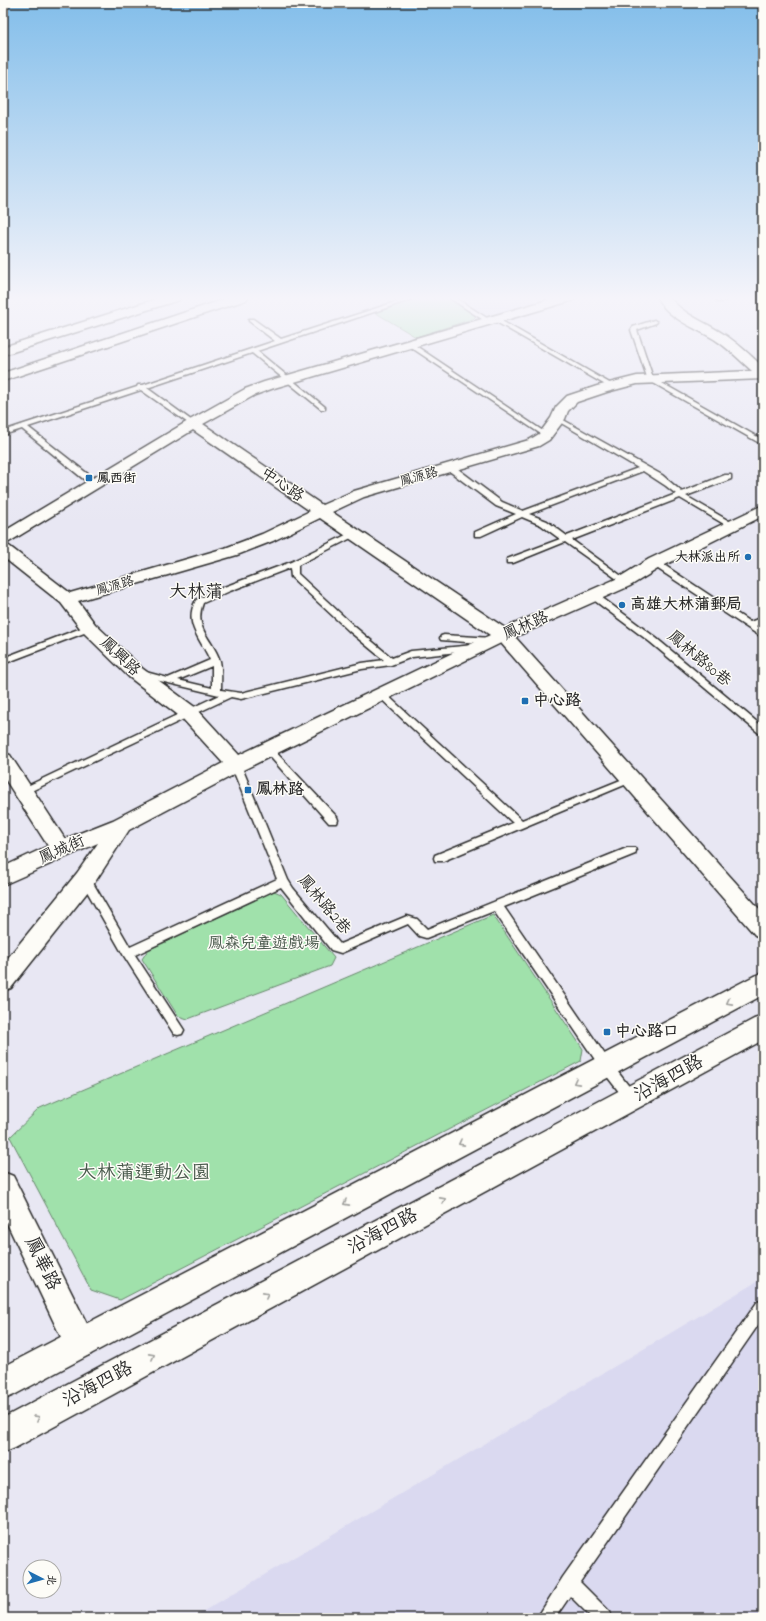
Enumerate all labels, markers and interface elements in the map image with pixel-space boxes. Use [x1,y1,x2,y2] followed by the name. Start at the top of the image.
[255,462,309,508] street label: 中心路
[398,462,440,492] street label: 鳳源路
[97,469,137,488] place label: 鳳西街
[84,473,94,483] marker: 鳳西街
[675,548,740,567] place label: 大林派出所
[743,552,753,562] marker: 大林派出所
[94,571,136,601] street label: 鳳源路
[169,580,223,606] district label: 大林蒲
[630,593,742,617] place label: 高雄大林蒲郵局
[617,600,627,610] marker: 高雄大林蒲郵局
[499,605,553,647] street label: 鳳林路
[662,625,736,693] street label: 鳳林路80巷
[94,632,146,682] street label: 鳳興路
[533,689,581,713] place label: 中心路
[520,696,530,706] marker: 中心路
[256,778,304,802] place label: 鳳林路
[243,785,253,795] marker: 鳳林路
[35,829,89,871] street label: 鳳城街
[292,870,356,940] street label: 鳳林路2巷
[208,932,320,956] park label: 鳳森兒童遊戲場
[725,997,733,1004] one-way arrow
[615,1020,679,1044] place label: 中心路口
[602,1027,612,1037] marker: 中心路口
[629,1049,709,1109] street label: 沿海四路
[573,1077,581,1085] one-way arrow
[458,1138,466,1145] one-way arrow
[77,1160,211,1187] park label: 大林蒲運動公園
[343,1198,351,1206] one-way arrow
[439,1198,446,1205] one-way arrow
[343,1202,423,1262] street label: 沿海四路
[17,1232,67,1296] street label: 鳳華路
[262,1292,270,1299] one-way arrow
[148,1354,155,1361] one-way arrow
[58,1355,138,1415] street label: 沿海四路
[33,1415,41,1422] one-way arrow
[22,1559,62,1599] north arrow
[42,1574,59,1586] text: 北

